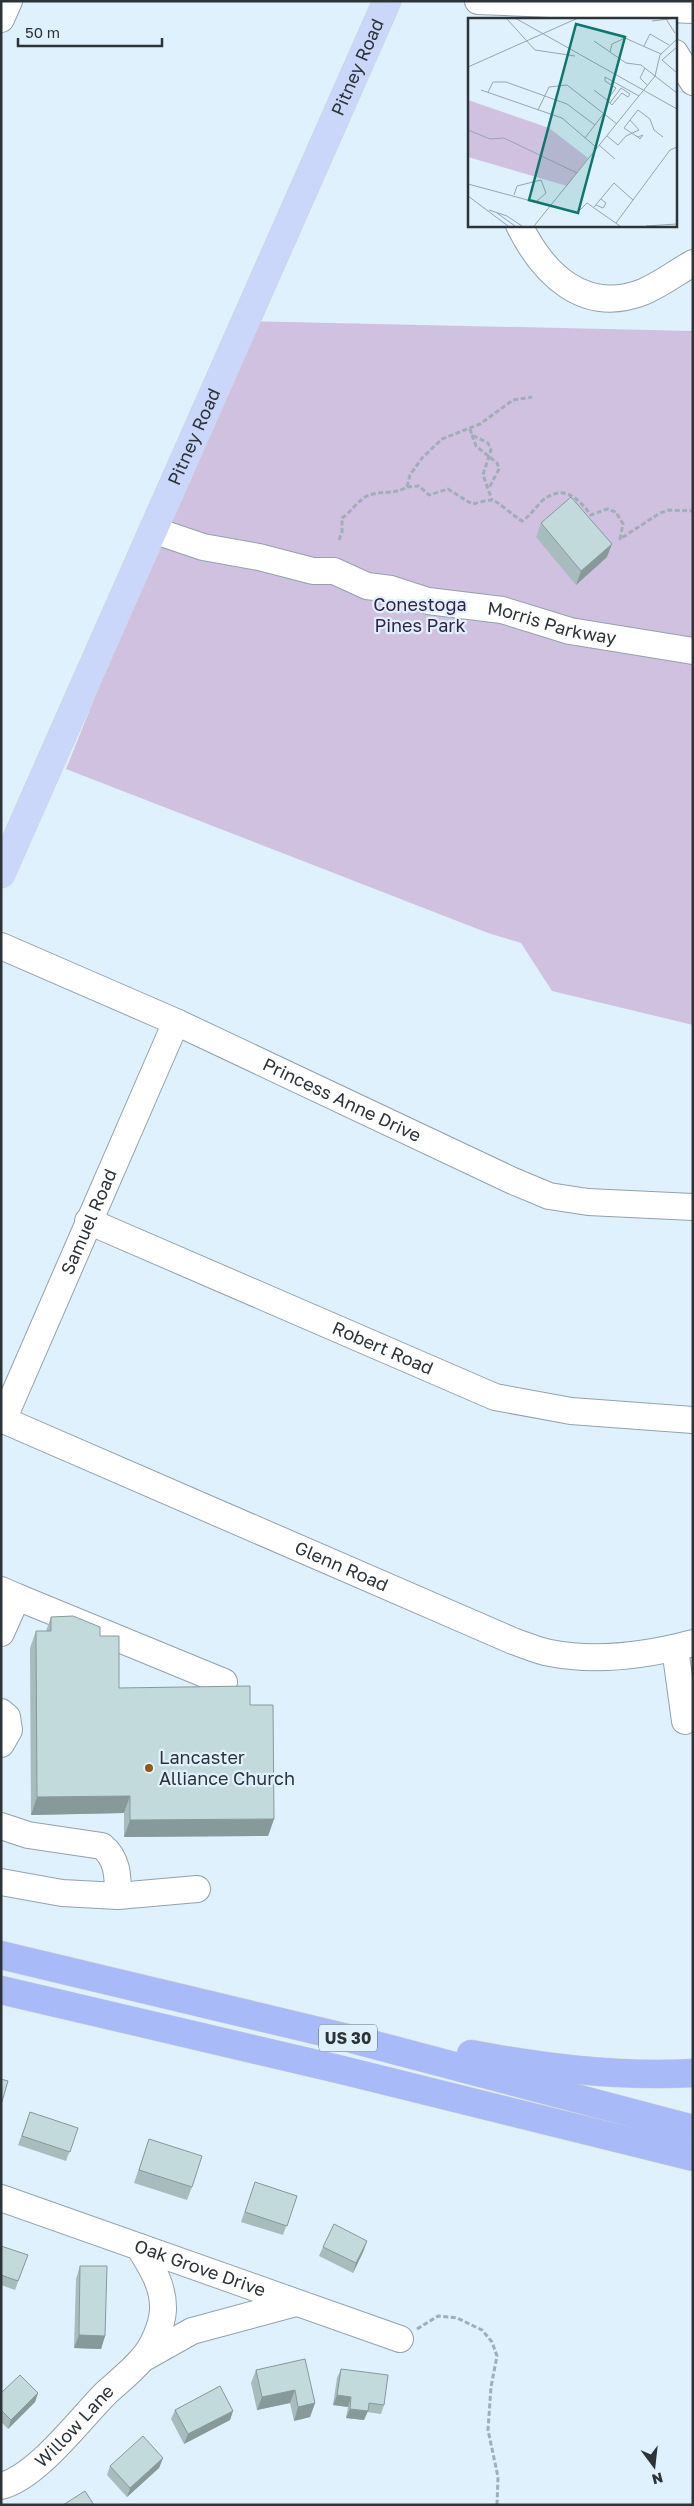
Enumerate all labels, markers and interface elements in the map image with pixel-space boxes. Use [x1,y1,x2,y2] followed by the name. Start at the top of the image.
[18,15,161,47] scale bar
[326,15,388,119] street label: Pitney Road
[468,18,676,226] inset map
[25,23,60,41] text: 50 m
[162,385,224,488] street label: Pitney Road
[373,593,467,636] park label: Conestoga Pines Park
[486,596,618,648] street label: Morris Parkway
[259,1053,425,1146] street label: Princess Anne Drive
[56,1165,121,1278] street label: Samuel Road
[329,1316,437,1379] street label: Robert Road
[292,1536,392,1596] street label: Glenn Road
[159,1746,295,1789] place label: Lancaster Alliance Church
[143,1762,155,1774] marker: Lancaster Alliance Church
[319,2025,377,2052] road number: US 30
[132,2234,269,2301] street label: Oak Grove Drive
[30,2379,118,2472] street label: Willow Lane
[629,2441,679,2491] north arrow
[650,2469,665,2489] text: N

